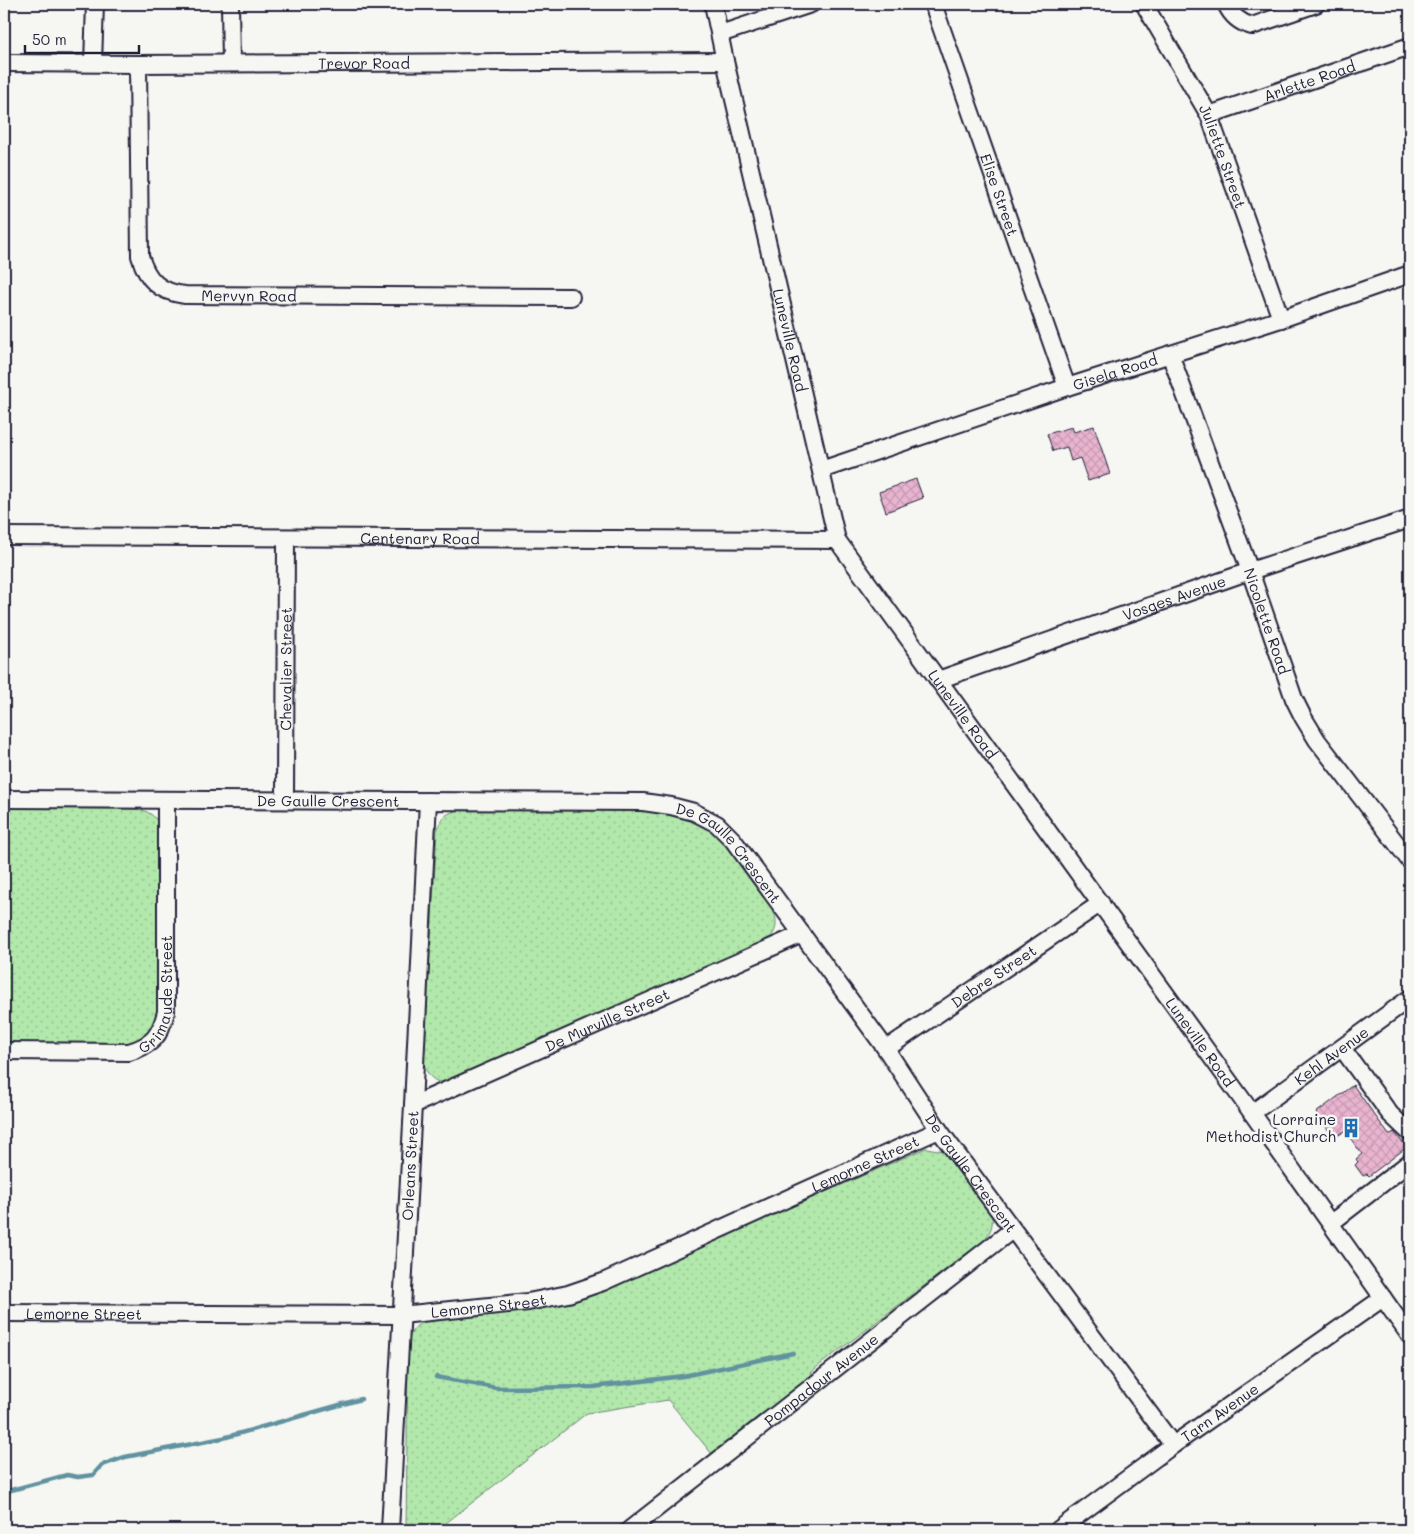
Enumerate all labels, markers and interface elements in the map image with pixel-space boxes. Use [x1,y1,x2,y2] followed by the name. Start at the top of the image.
[25,22,139,54] scale bar
[32,29,67,49] text: 50 m
[318,53,410,73] street label: Trevor Road
[1261,56,1358,106] street label: Arlette Road
[1195,100,1251,211] street label: Juliette Street
[976,151,1023,239] street label: Elise Street
[201,285,296,306] street label: Mervyn Road
[769,287,812,394] street label: Luneville Road
[1070,349,1160,395] street label: Gisela Road
[360,528,480,548] street label: Centenary Road
[1240,565,1295,677] street label: Nicolette Road
[1120,570,1228,625] street label: Vosges Avenue
[275,607,296,731] street label: Chevalier Street
[924,665,1002,762] street label: Luneville Road
[257,790,399,811] street label: De Gaulle Crescent
[674,798,786,907] street label: De Gaulle Crescent
[135,935,176,1057] street label: Grimaude Street
[947,940,1040,1012] street label: Debre Street
[542,984,672,1056] street label: De Murville Street
[1162,993,1240,1091] street label: Luneville Road
[1290,1022,1372,1089] street label: Kehl Avenue
[1206,1109,1336,1146] place label: Lorraine Methodist Church
[397,1110,423,1221] street label: Orleans Street
[921,1110,1021,1236] street label: De Gaulle Crescent
[1340,1117,1362,1139] building icon: Lorraine Methodist Church
[808,1131,922,1196] street label: Lemorne Street
[430,1289,548,1322] street label: Lemorne Street
[26,1303,142,1324] street label: Lemorne Street
[760,1329,882,1430] street label: Pompadour Avenue
[1177,1378,1262,1446] street label: Tarn Avenue

